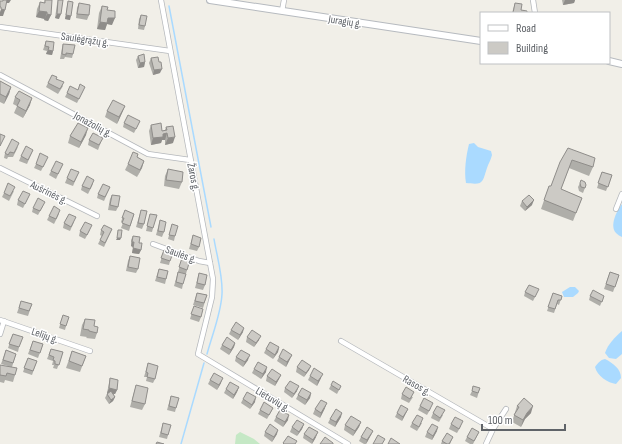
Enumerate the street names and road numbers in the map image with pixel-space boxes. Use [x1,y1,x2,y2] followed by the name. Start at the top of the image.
[326,12,362,31] street label: Juragių g.
[60,30,110,49] street label: Saulėgrąžų g.
[71,109,114,140] street label: Jonažolių g.
[184,162,203,192] street label: Žaros g.
[27,177,69,207] street label: Aušrinės g.
[163,243,198,266] street label: Saulės g.
[30,325,60,346] street label: Lelijų g.
[401,372,433,399] street label: Rasos g.
[253,384,292,415] street label: Lietuvių g.

